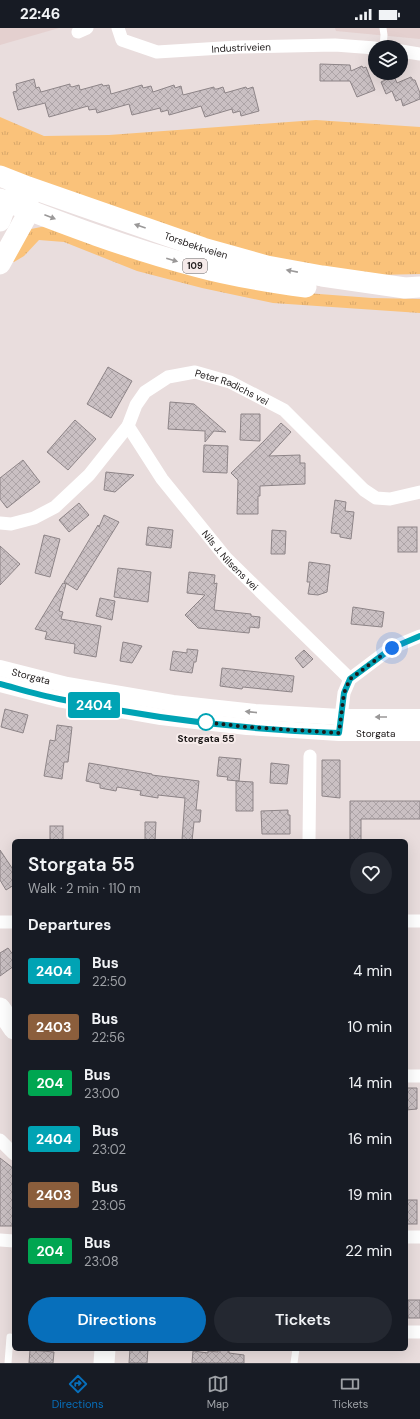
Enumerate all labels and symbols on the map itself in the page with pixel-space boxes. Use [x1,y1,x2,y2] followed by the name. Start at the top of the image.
[211,40,271,56] street label: Industriveien
[44,215,56,221] one-way arrow
[134,223,146,229] one-way arrow
[163,229,229,262] street label: Torsbekkveien
[167,257,179,263] one-way arrow
[183,259,207,273] road number: 109
[286,267,299,273] one-way arrow
[193,366,271,408] street label: Peter Radichs vei
[199,527,261,593] street label: Nils J. Nilsens vei
[382,638,402,658] your location
[10,665,52,688] street label: Storgata
[66,692,122,718] line badge: 2404
[245,708,257,715] one-way arrow
[197,713,215,731] marker: Storgata 55
[374,714,387,720] one-way arrow
[356,727,395,740] street label: Storgata
[177,732,235,745] place label: Storgata 55

